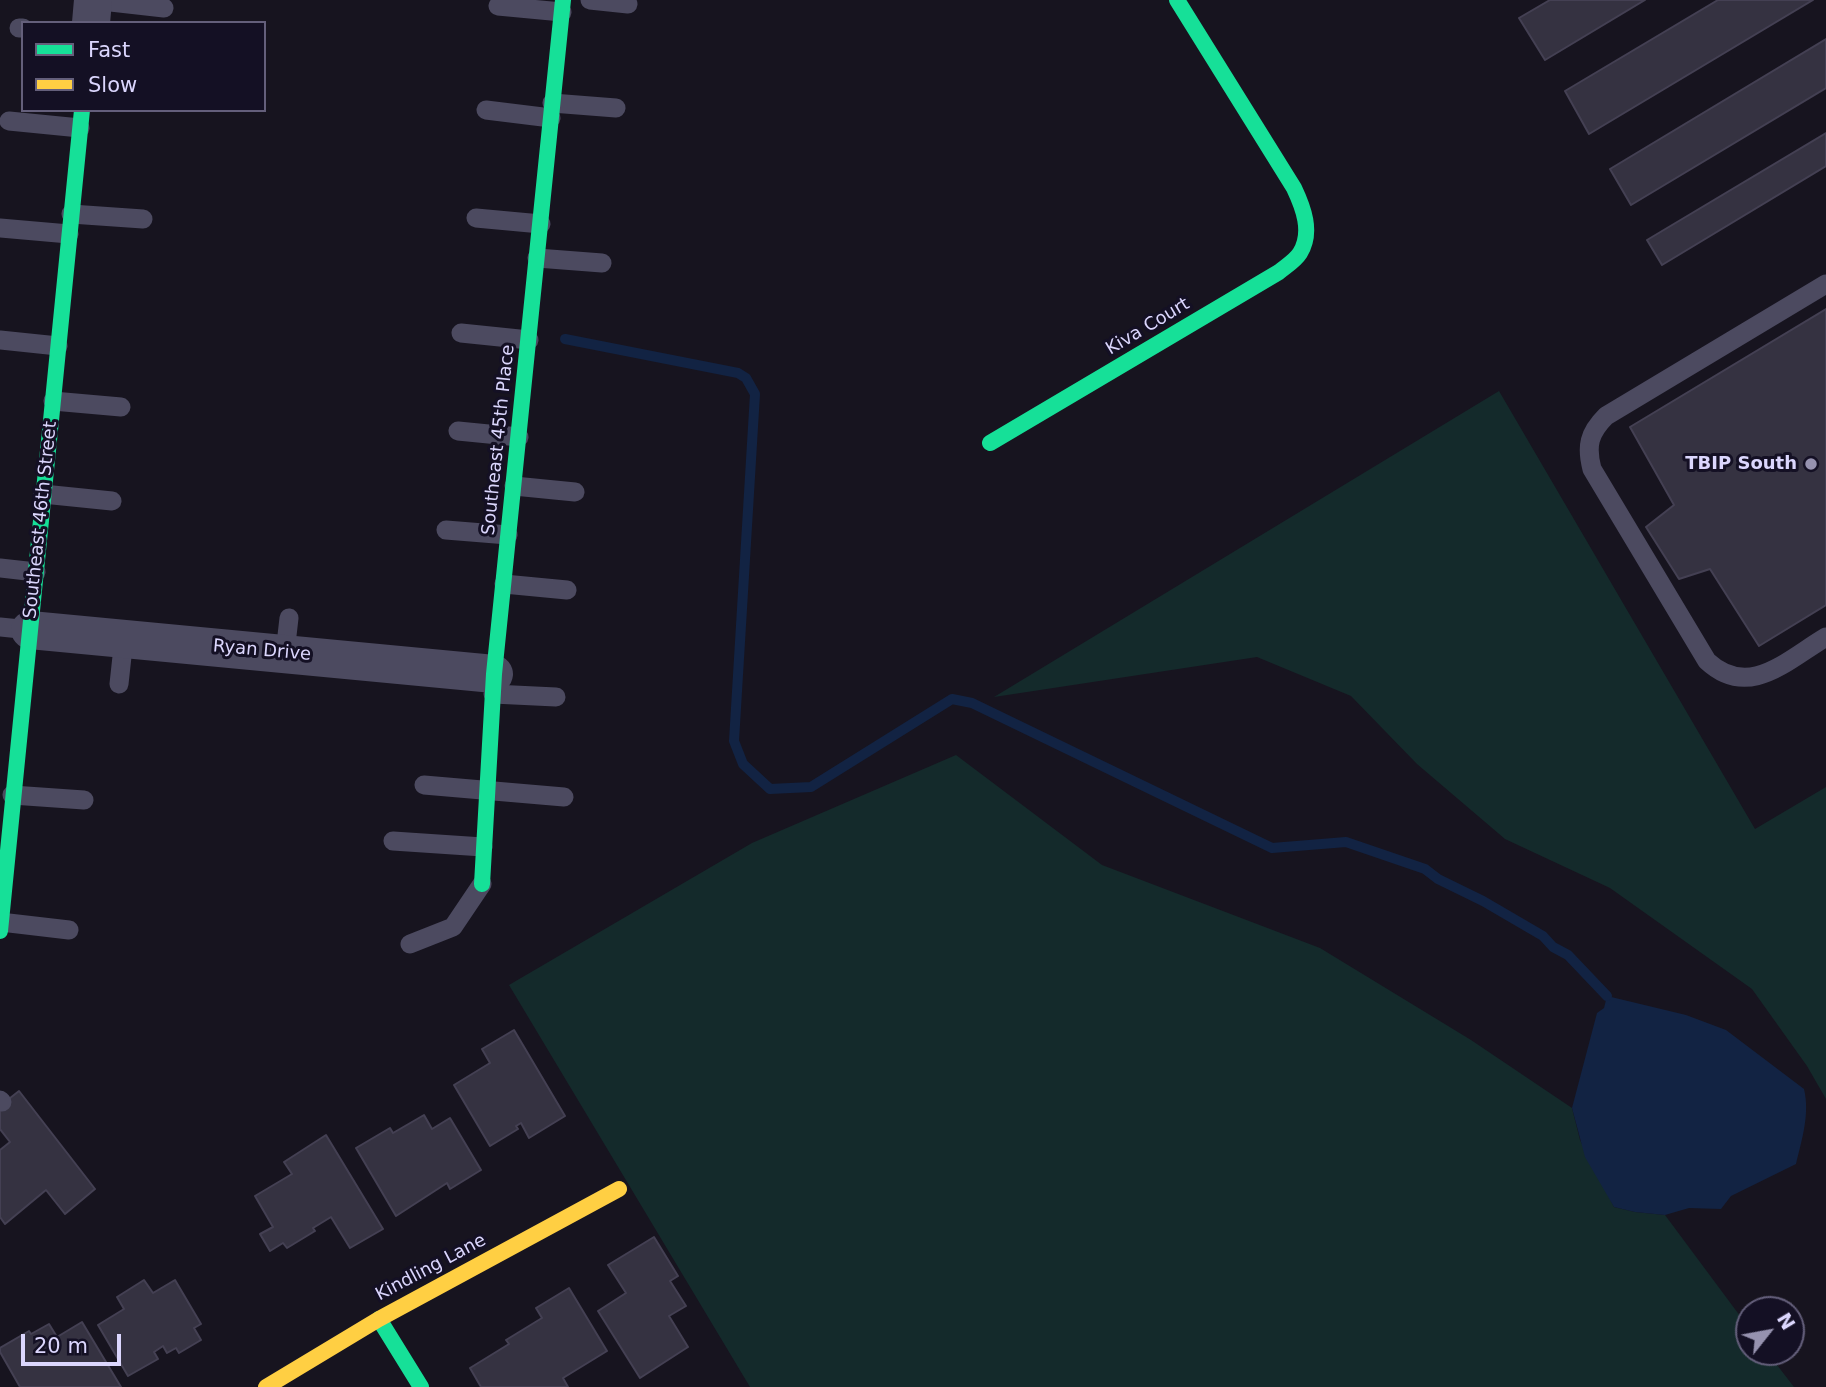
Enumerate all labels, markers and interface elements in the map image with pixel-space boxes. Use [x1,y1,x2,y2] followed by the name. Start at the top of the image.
[21,21,266,112] legend
[88,38,130,62] text: Fast
[88,73,137,97] text: Slow
[1102,294,1194,360] street label: Kiva Court
[478,344,520,536] street label: Southeast 45th Place
[20,420,62,620] street label: Southeast 46th Street
[1685,453,1797,475] place label: TBIP South
[1803,456,1819,472] marker: TBIP South
[212,636,312,666] street label: Ryan Drive
[372,1230,490,1306] street label: Kindling Lane
[1735,1296,1805,1366] north arrow
[1773,1309,1800,1334] text: N
[24,1320,124,1364] scale bar
[34,1334,88,1358] text: 20 m

